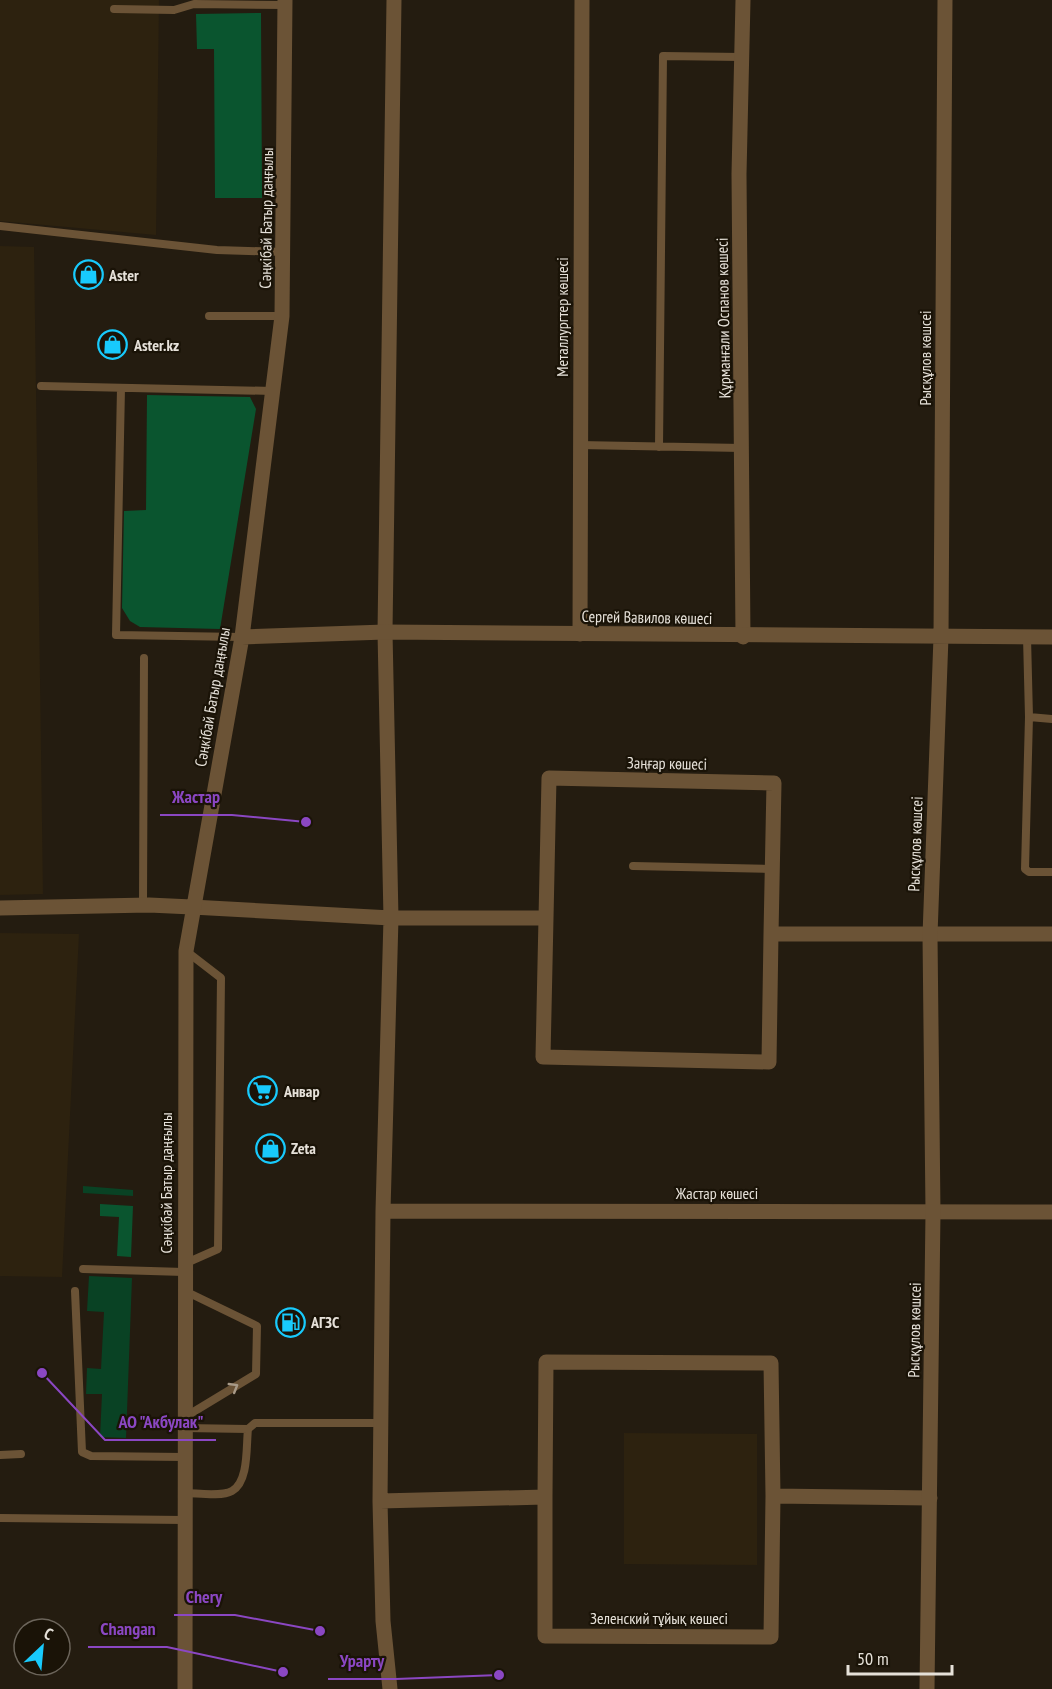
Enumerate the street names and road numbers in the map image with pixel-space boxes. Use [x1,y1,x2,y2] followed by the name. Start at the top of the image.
[255,147,277,289] street label: Сәңкібай Батыр даңғылы
[712,237,734,399] street label: Құрманғали Оспанов көшесі
[552,257,572,377] street label: Металлургтер көшесі
[915,310,935,406] street label: Рысқұлов көшсеі
[581,606,713,628] street label: Сергей Вавилов көшесі
[190,626,234,768] street label: Сәңкібай Батыр даңғылы
[627,752,707,774] street label: Заңғар көшесі
[903,796,927,892] street label: Рысқұлов көшсеі
[156,1112,176,1254] street label: Сәңкібай Батыр даңғылы
[675,1183,758,1203] street label: Жастар көшесі
[903,1282,925,1378] street label: Рысқұлов көшсеі
[590,1608,728,1628] street label: Зеленский тұйық көшесі

